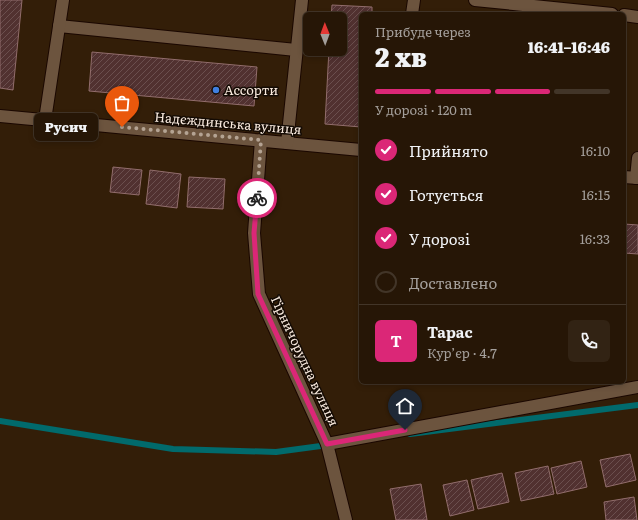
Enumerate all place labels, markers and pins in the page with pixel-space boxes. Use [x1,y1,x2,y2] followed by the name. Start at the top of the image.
[224,80,278,99] place label: Ассорти
[211,85,221,95] marker: Ассорти
[105,86,139,127] pin
[34,113,98,141] callout: Русич
[388,389,422,430] pin

